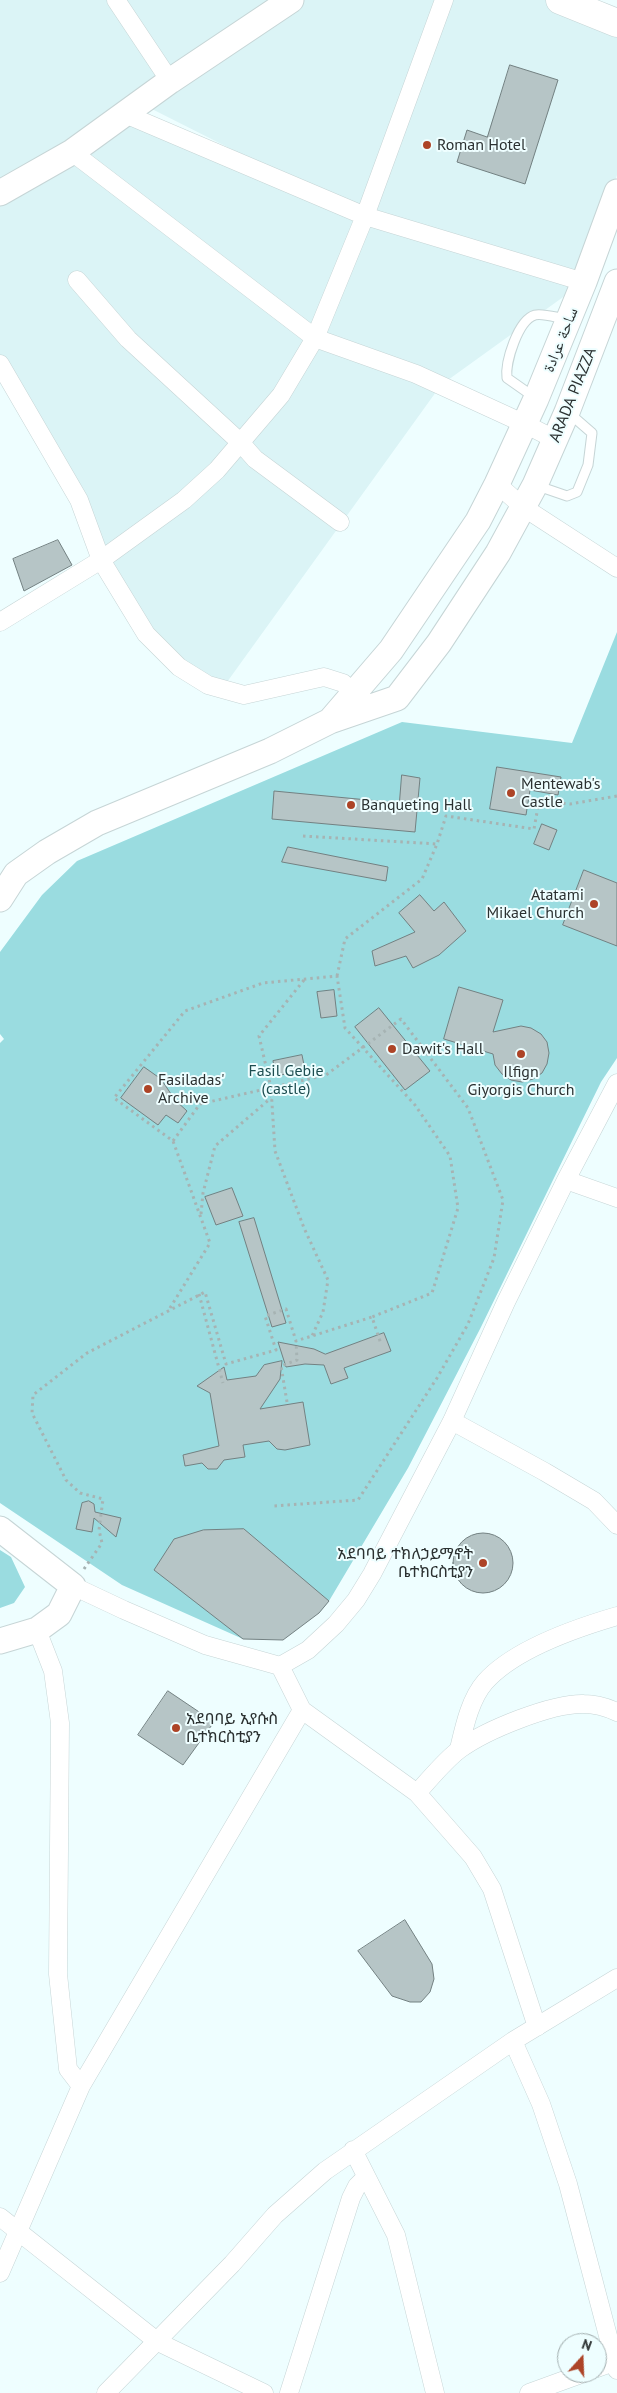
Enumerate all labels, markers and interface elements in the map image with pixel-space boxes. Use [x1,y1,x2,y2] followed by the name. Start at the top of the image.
[437,135,526,155] place label: Roman Hotel
[421,139,433,151] marker: Roman Hotel
[539,305,583,375] street label: ساحة عرادة
[545,345,601,445] street label: ARADA PIAZZA
[521,774,600,812] place label: Mentewab's Castle
[505,787,517,799] marker: Mentewab's Castle
[361,795,472,815] place label: Banqueting Hall
[345,799,357,811] marker: Banqueting Hall
[486,885,584,923] place label: Atatami Mikael Church
[588,898,600,910] marker: Atatami Mikael Church
[402,1039,483,1059] place label: Dawit's Hall
[386,1043,398,1055] marker: Dawit's Hall
[515,1048,527,1060] marker: Ilfign Giyorgis Church
[248,1061,324,1099] park label: Fasil Gebie (castle)
[467,1062,575,1100] place label: Ilfign Giyorgis Church
[158,1070,225,1108] place label: Fasiladas' Archive
[142,1083,154,1095] marker: Fasiladas' Archive
[337,1544,473,1582] place label: አደባባይ ተክለኃይማኖት ቤተክርስቲያን
[477,1557,489,1569] marker: አደባባይ ተክለኃይማኖት ቤተክርስቲያን
[186,1709,278,1747] place label: አደባባይ ኢየሱስ ቤተክርስቲያን
[170,1722,182,1734] marker: አደባባይ ኢየሱስ ቤተክርስቲያን
[557,2333,607,2383] north arrow
[579,2335,594,2355] text: N

